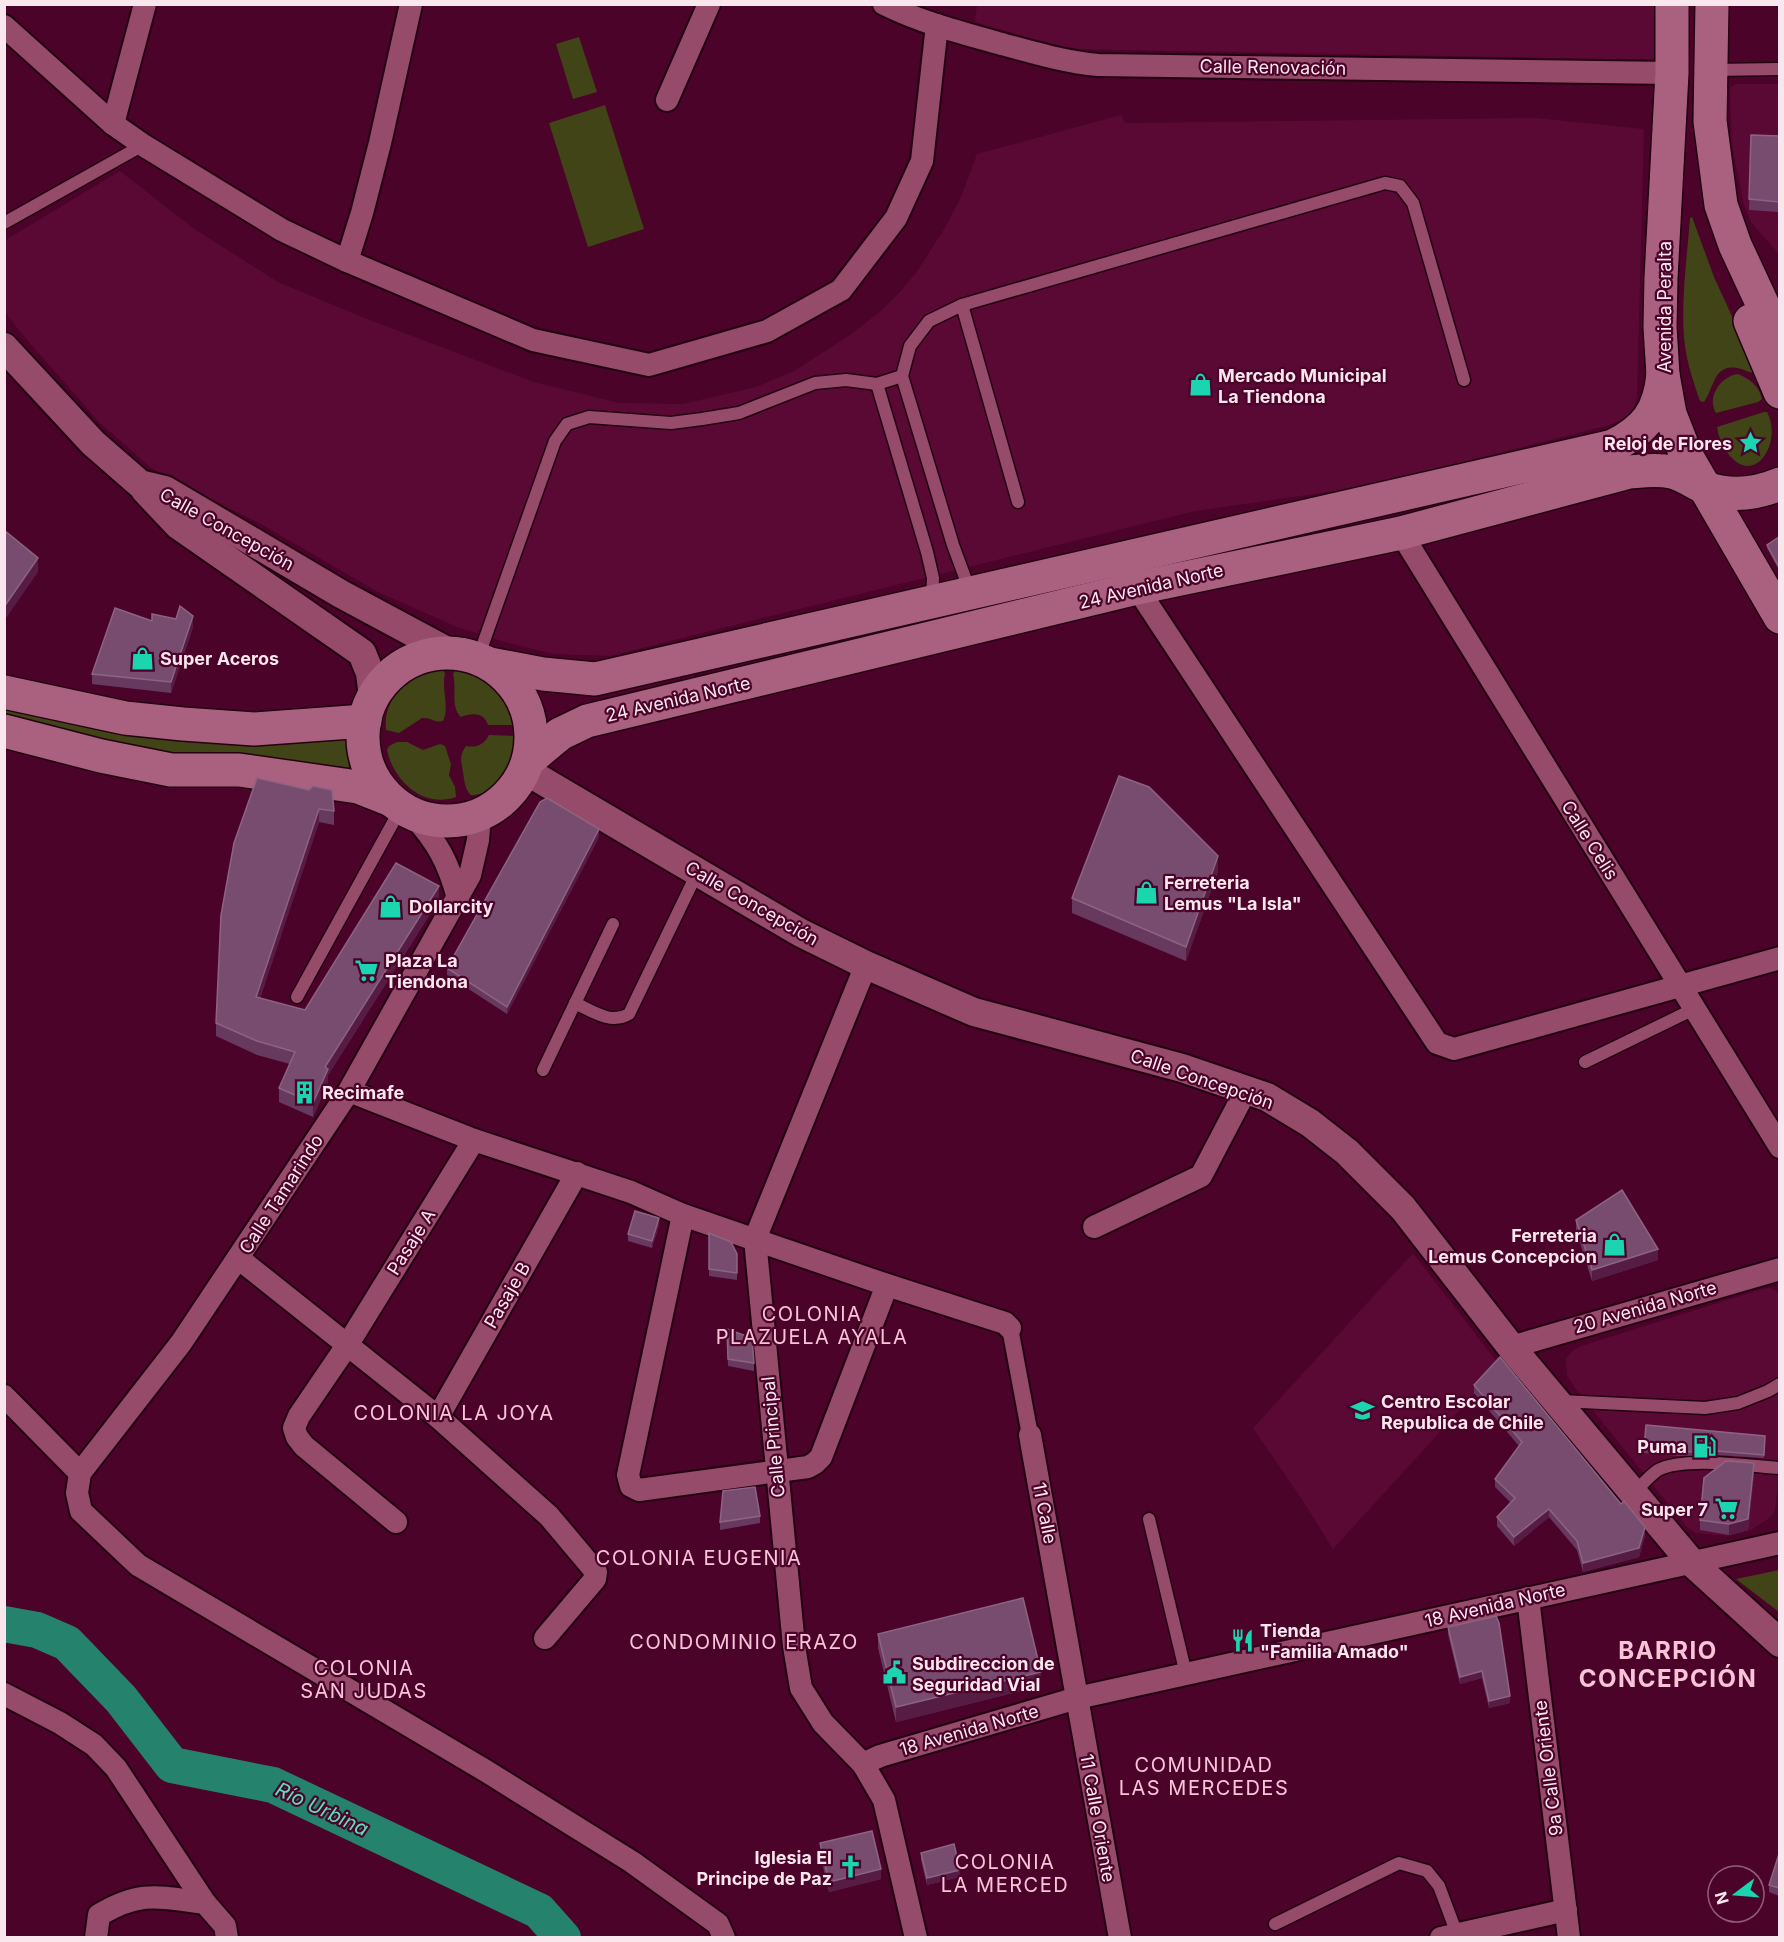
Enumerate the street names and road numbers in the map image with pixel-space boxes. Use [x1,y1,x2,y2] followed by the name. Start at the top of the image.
[1200,55,1346,79] street label: Calle Renovación
[1654,241,1675,373] street label: Avenida Peralta
[156,483,298,575] street label: Calle Concepción
[1077,559,1225,613] street label: 24 Avenida Norte
[604,672,752,726] street label: 24 Avenida Norte
[1557,797,1623,883] street label: Calle Celis
[682,856,822,950] street label: Calle Concepción
[1128,1045,1276,1113] street label: Calle Concepción
[235,1131,327,1257] street label: Calle Tamarindo
[383,1205,439,1279] street label: Pasaje A
[480,1258,534,1332] street label: Pasaje B
[1571,1277,1719,1337] street label: 20 Avenida Norte
[757,1376,789,1498] street label: Calle Principal
[1029,1480,1061,1546] street label: 11 Calle
[1423,1579,1567,1631] street label: 18 Avenida Norte
[1529,1699,1567,1837] street label: 9a Calle Oriente
[897,1700,1041,1760] street label: 18 Avenida Norte
[1076,1752,1120,1884] street label: 11 Calle Oriente

